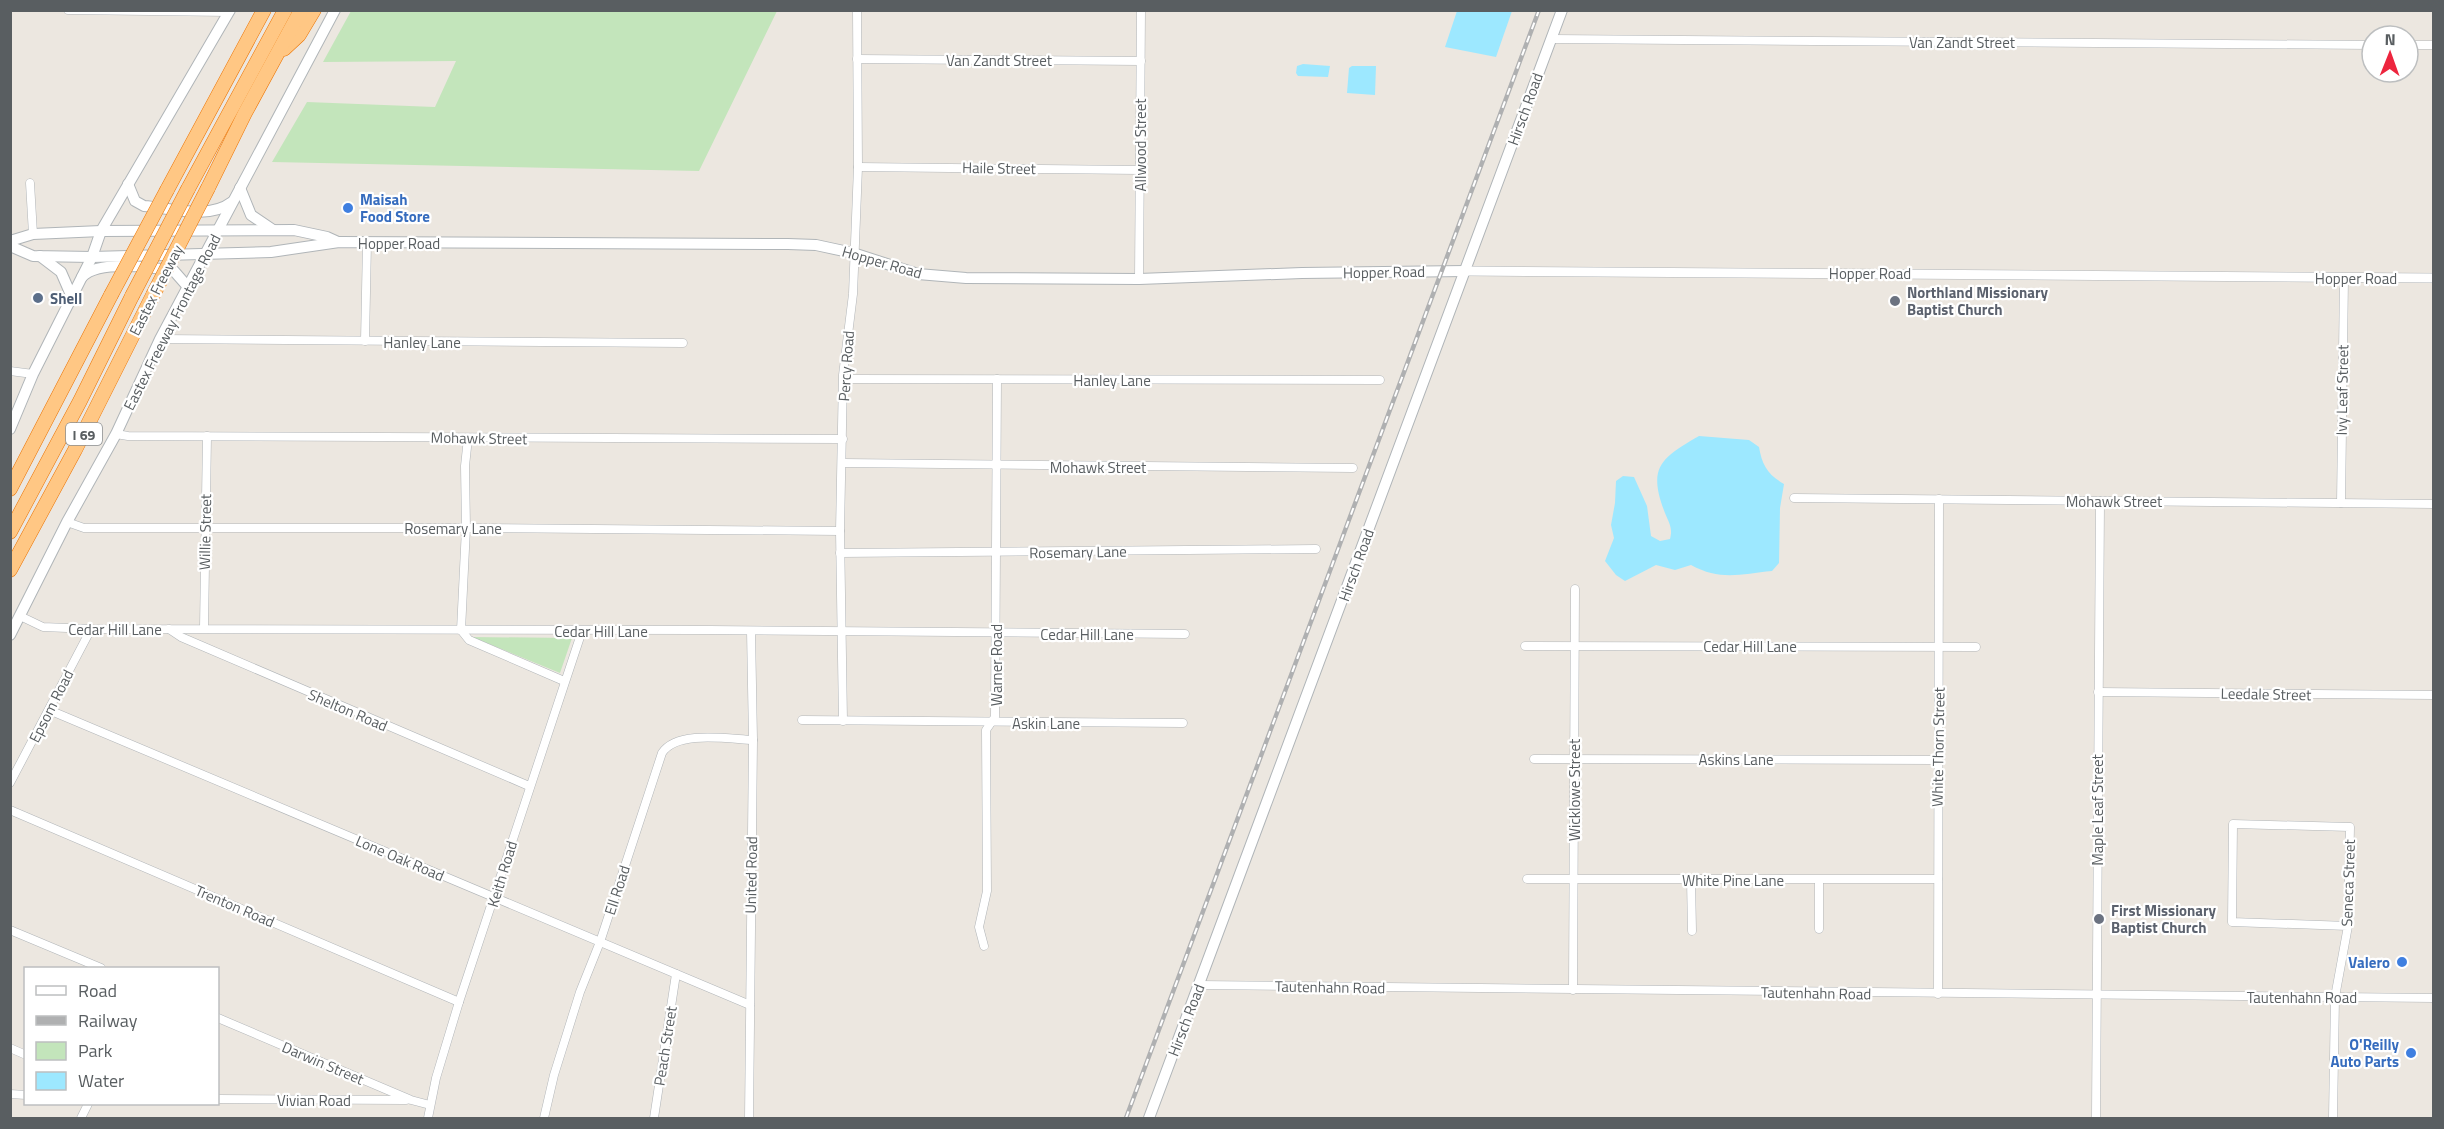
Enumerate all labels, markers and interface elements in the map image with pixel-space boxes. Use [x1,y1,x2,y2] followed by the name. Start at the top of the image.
[2360,24,2420,84] north arrow
[2385,27,2396,51] text: N
[1909,31,2016,54] street label: Van Zandt Street
[946,49,1053,72] street label: Van Zandt Street
[1501,69,1549,149] street label: Hirsch Road
[1129,98,1152,191] street label: Allwood Street
[962,156,1037,180] street label: Haile Street
[360,188,430,228] place label: Maisah Food Store
[341,201,355,215] marker: Maisah Food Store
[117,230,227,414] street label: Eastex Freeway Frontage Road
[358,232,440,255] street label: Hopper Road
[839,240,925,284] street label: Hopper Road
[123,241,189,339] street label: Eastex Freeway
[1343,260,1425,284] street label: Hopper Road
[1829,262,1911,285] street label: Hopper Road
[2315,267,2397,290] street label: Hopper Road
[1907,281,2048,321] place label: Northland Missionary Baptist Church
[50,287,82,310] place label: Shell
[31,291,45,305] marker: Shell
[1888,294,1902,308] marker: Northland Missionary Baptist Church
[832,330,860,402] street label: Percy Road
[383,331,461,354] street label: Hanley Lane
[2330,344,2354,435] street label: Ivy Leaf Street
[1073,369,1151,392] street label: Hanley Lane
[66,423,102,445] road number: I 69
[431,426,528,450] street label: Mohawk Street
[1050,456,1147,479] street label: Mohawk Street
[2066,490,2163,513] street label: Mohawk Street
[193,493,217,570] street label: Willie Street
[404,517,502,540] street label: Rosemary Lane
[1332,525,1380,605] street label: Hirsch Road
[1029,540,1127,564] street label: Rosemary Lane
[68,618,162,641] street label: Cedar Hill Lane
[554,620,648,643] street label: Cedar Hill Lane
[1040,623,1134,646] street label: Cedar Hill Lane
[985,624,1008,706] street label: Warner Road
[1703,635,1797,658] street label: Cedar Hill Lane
[23,665,79,747] street label: Epsom Road
[2220,682,2312,706] street label: Leedale Street
[305,683,391,737] street label: Shelton Road
[1925,686,1951,807] street label: White Thorn Street
[1012,712,1080,735] street label: Askin Lane
[1563,738,1586,841] street label: Wicklowe Street
[1698,748,1774,771] street label: Askins Lane
[2086,754,2109,866] street label: Maple Leaf Street
[352,829,448,887] street label: Lone Oak Road
[739,836,763,914] street label: United Road
[481,838,523,910] street label: Keith Road
[2335,838,2361,927] street label: Seneca Street
[598,862,636,918] street label: Ell Road
[1682,869,1784,892] street label: White Pine Lane
[192,879,278,933] street label: Trenton Road
[2111,899,2217,939] place label: First Missionary Baptist Church
[2092,912,2106,926] marker: First Missionary Baptist Church
[2348,951,2390,974] place label: Valero
[2395,955,2409,969] marker: Valero
[24,967,219,1105] legend
[1275,975,1385,999] street label: Tautenhahn Road
[78,977,117,1004] text: Road
[1162,980,1210,1060] street label: Hirsch Road
[1761,981,1871,1005] street label: Tautenhahn Road
[2247,986,2357,1009] street label: Tautenhahn Road
[647,1004,683,1088] street label: Peach Street
[78,1007,138,1034] text: Railway
[2330,1033,2399,1073] place label: O'Reilly Auto Parts
[278,1035,368,1091] street label: Darwin Street
[78,1037,113,1064] text: Park
[2404,1046,2418,1060] marker: O'Reilly Auto Parts
[78,1067,124,1094] text: Water
[277,1089,351,1112] street label: Vivian Road

